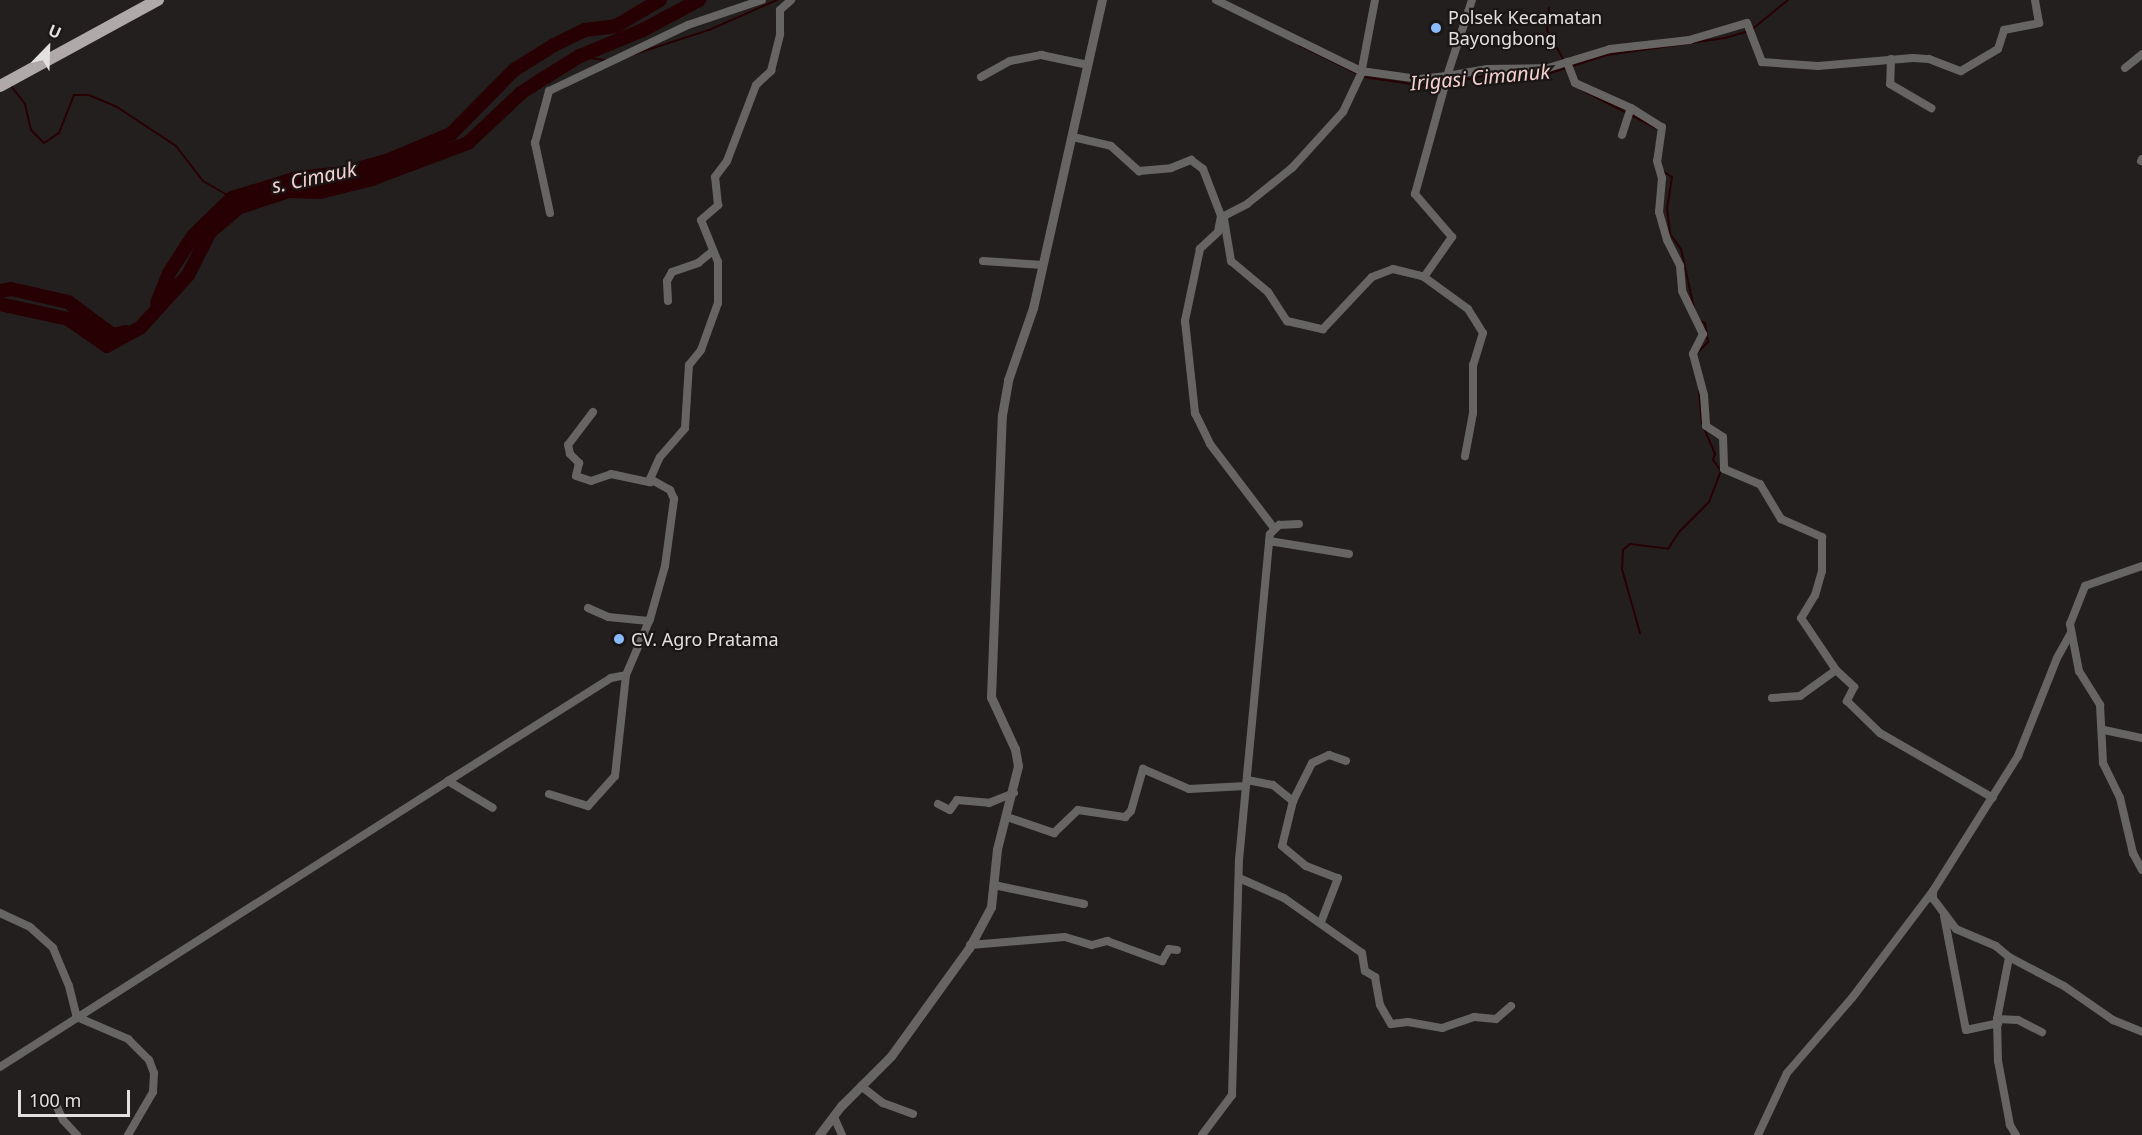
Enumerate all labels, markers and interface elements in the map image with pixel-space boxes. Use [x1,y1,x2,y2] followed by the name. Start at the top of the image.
[1448,7,1602,50] place label: Polsek Kecamatan Bayongbong
[18,18,78,78] north arrow
[45,19,65,44] text: U
[1429,21,1443,35] marker: Polsek Kecamatan Bayongbong
[1409,59,1551,95] water label: Irigasi Cimanuk
[269,156,359,198] water label: s. Cimauk
[631,628,779,650] place label: CV. Agro Pratama
[612,632,626,646] marker: CV. Agro Pratama
[21,1078,134,1116] scale bar
[29,1088,81,1112] text: 100 m

